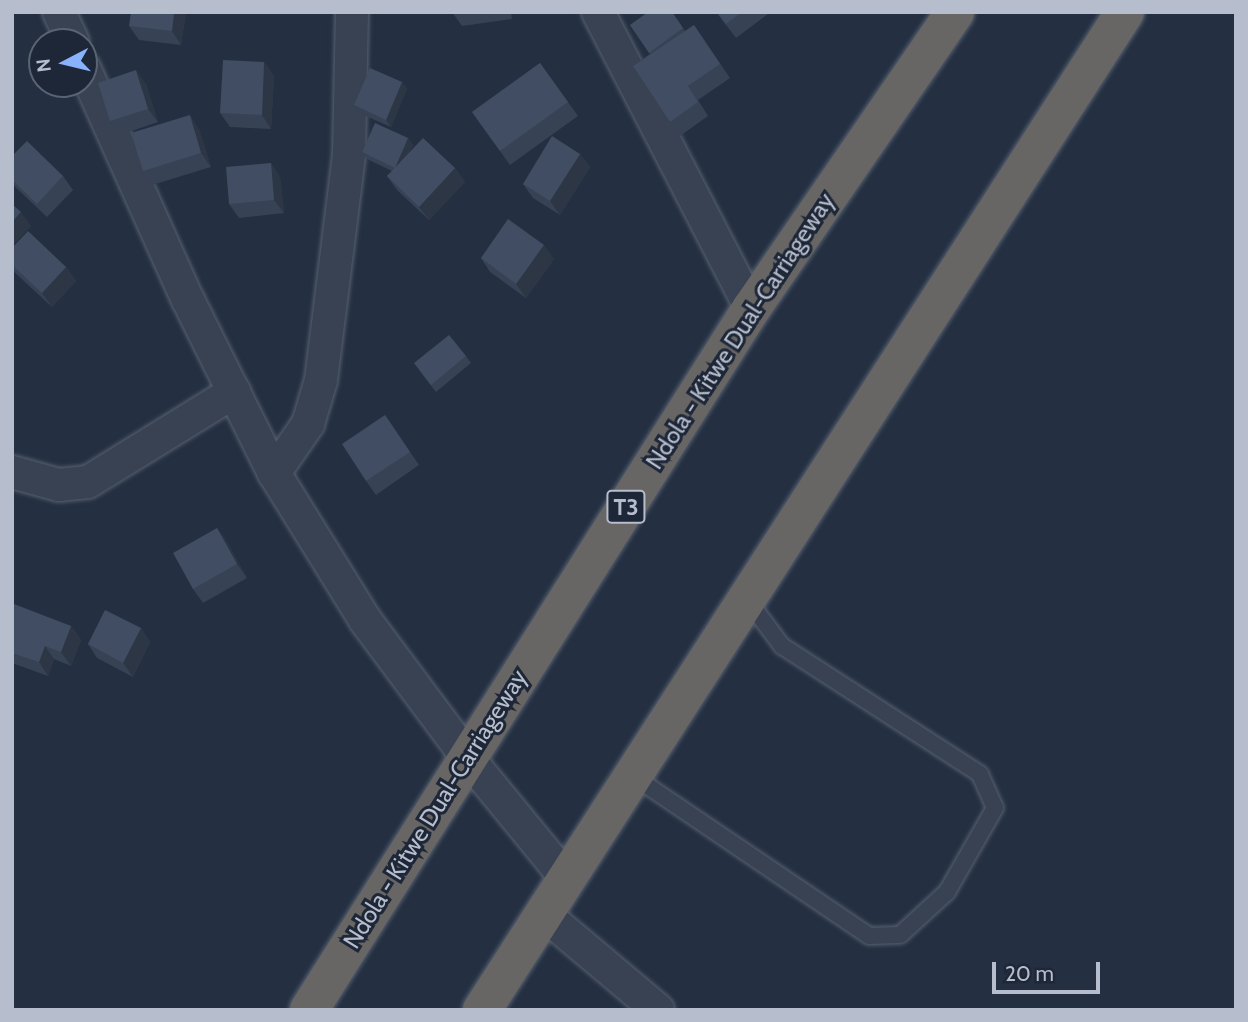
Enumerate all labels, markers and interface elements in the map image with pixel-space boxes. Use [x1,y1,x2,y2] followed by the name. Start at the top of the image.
[28,28,98,98] north arrow
[31,57,56,73] text: N
[640,187,840,475] street label: Ndola - Kitwe Dual-Carriageway
[605,488,647,526] road number: T3
[337,664,533,954] street label: Ndola - Kitwe Dual-Carriageway
[996,948,1104,992] scale bar
[1005,961,1054,986] text: 20 m

